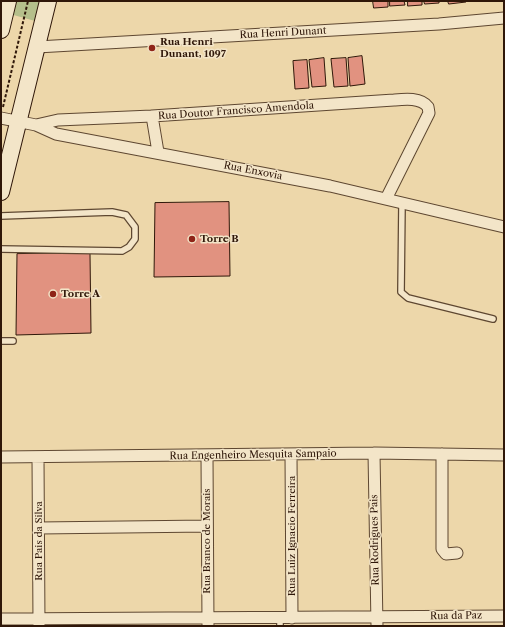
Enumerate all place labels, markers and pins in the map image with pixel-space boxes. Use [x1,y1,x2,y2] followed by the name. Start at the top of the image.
[160,36,226,60] place label: Rua Henri Dunant, 1097
[147,43,157,53] marker: Rua Henri Dunant, 1097
[200,233,239,245] place label: Torre B
[187,234,197,244] marker: Torre B
[61,288,100,300] place label: Torre A
[48,289,58,299] marker: Torre A

